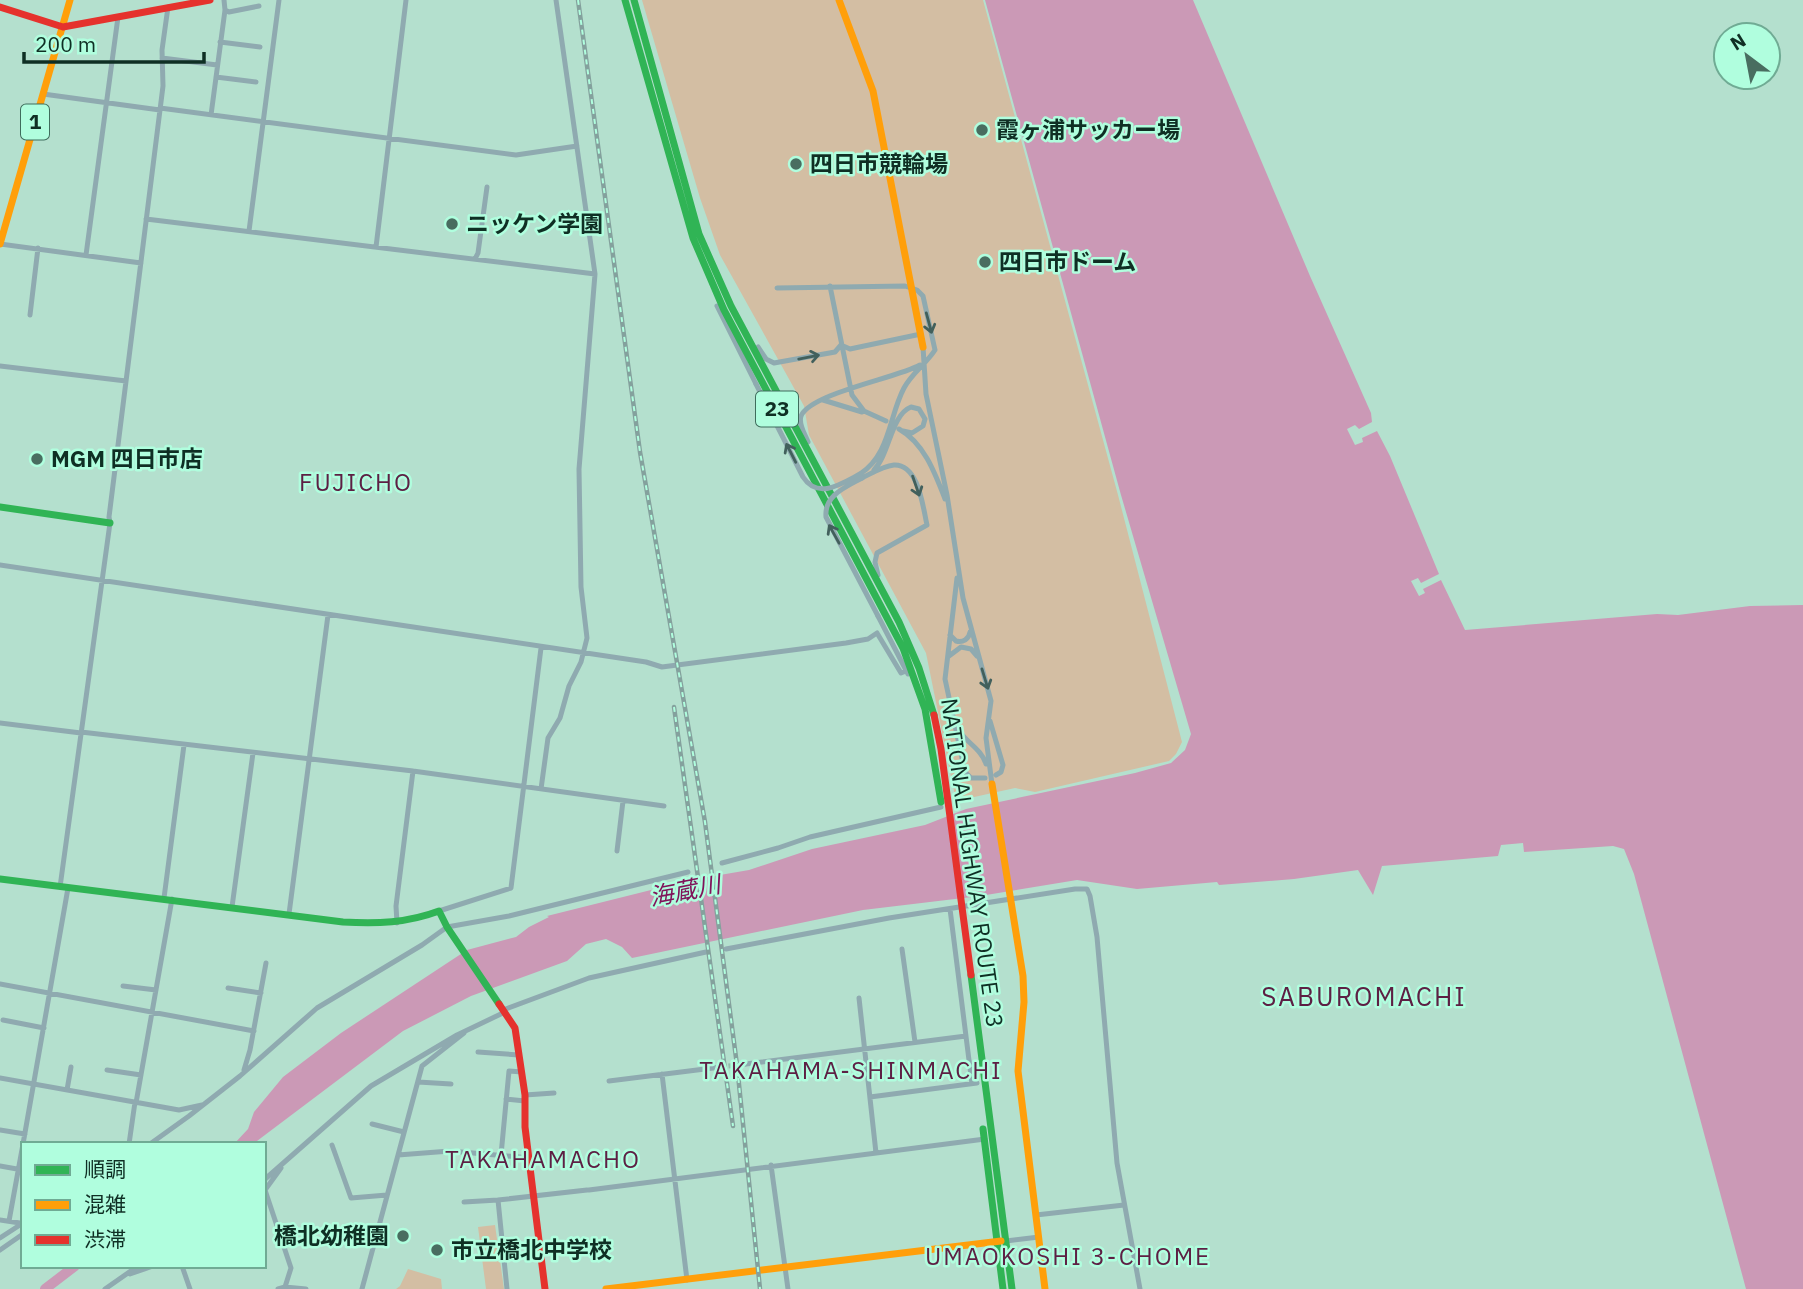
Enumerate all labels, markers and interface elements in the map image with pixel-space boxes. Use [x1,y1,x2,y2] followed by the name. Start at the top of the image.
[24,21,205,65] scale bar
[1712,21,1782,91] north arrow
[1726,28,1750,55] text: N
[35,30,96,58] text: 200 m
[21,104,49,140] road number: 1
[996,114,1180,144] place label: 霞ヶ浦サッカー場
[974,122,990,138] marker: 霞ヶ浦サッカー場
[810,148,948,178] place label: 四日市競輪場
[788,156,804,172] marker: 四日市競輪場
[466,208,603,238] place label: ニッケン学園
[444,216,460,232] marker: ニッケン学園
[999,246,1136,276] place label: 四日市ドーム
[977,254,993,270] marker: 四日市ドーム
[924,311,937,333] one-way arrow
[797,350,820,363] one-way arrow
[756,392,798,426] road number: 23
[51,443,203,473] place label: MGM 四日市店
[783,443,797,464] one-way arrow
[29,451,45,467] marker: MGM 四日市店
[299,466,413,498] district label: FUJICHO
[911,475,923,497] one-way arrow
[827,525,841,545] one-way arrow
[979,667,992,689] one-way arrow
[935,696,1011,1030] street label: NATIONAL HIGHWAY ROUTE 23
[646,867,726,913] water label: 海蔵川
[1261,979,1467,1013] district label: SABUROMACHI
[699,1054,1003,1086] district label: TAKAHAMA-SHINMACHI
[21,1142,266,1268] legend
[445,1143,641,1175] district label: TAKAHAMACHO
[84,1155,126,1183] text: 順調
[84,1190,126,1218] text: 混雑
[274,1220,389,1250] place label: 橋北幼稚園
[84,1225,126,1253] text: 渋滞
[395,1228,411,1244] marker: 橋北幼稚園
[451,1234,612,1264] place label: 市立橋北中学校
[925,1240,1211,1272] district label: UMAOKOSHI 3-CHOME
[429,1242,445,1258] marker: 市立橋北中学校

